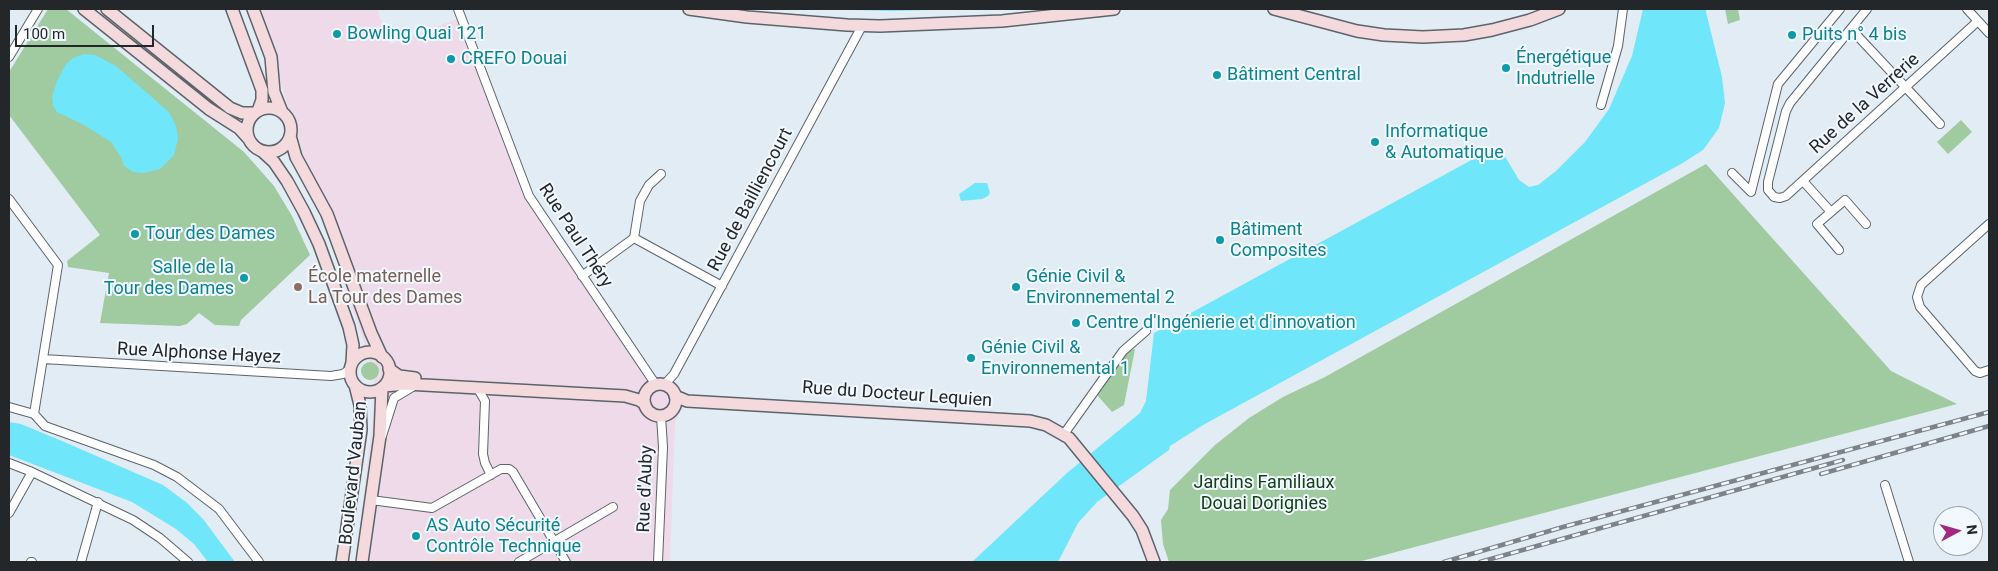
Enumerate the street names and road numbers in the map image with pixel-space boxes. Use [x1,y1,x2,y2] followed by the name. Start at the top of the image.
[1806,49,1924,159] street label: Rue de la Verrerie
[704,125,798,275] street label: Rue de Bailliencourt
[533,180,617,292] street label: Rue Paul Théry
[117,339,281,369] street label: Rue Alphonse Hayez
[801,378,993,412] street label: Rue du Docteur Lequien
[336,400,372,546] street label: Boulevard Vauban
[634,445,658,533] street label: Rue d'Auby

